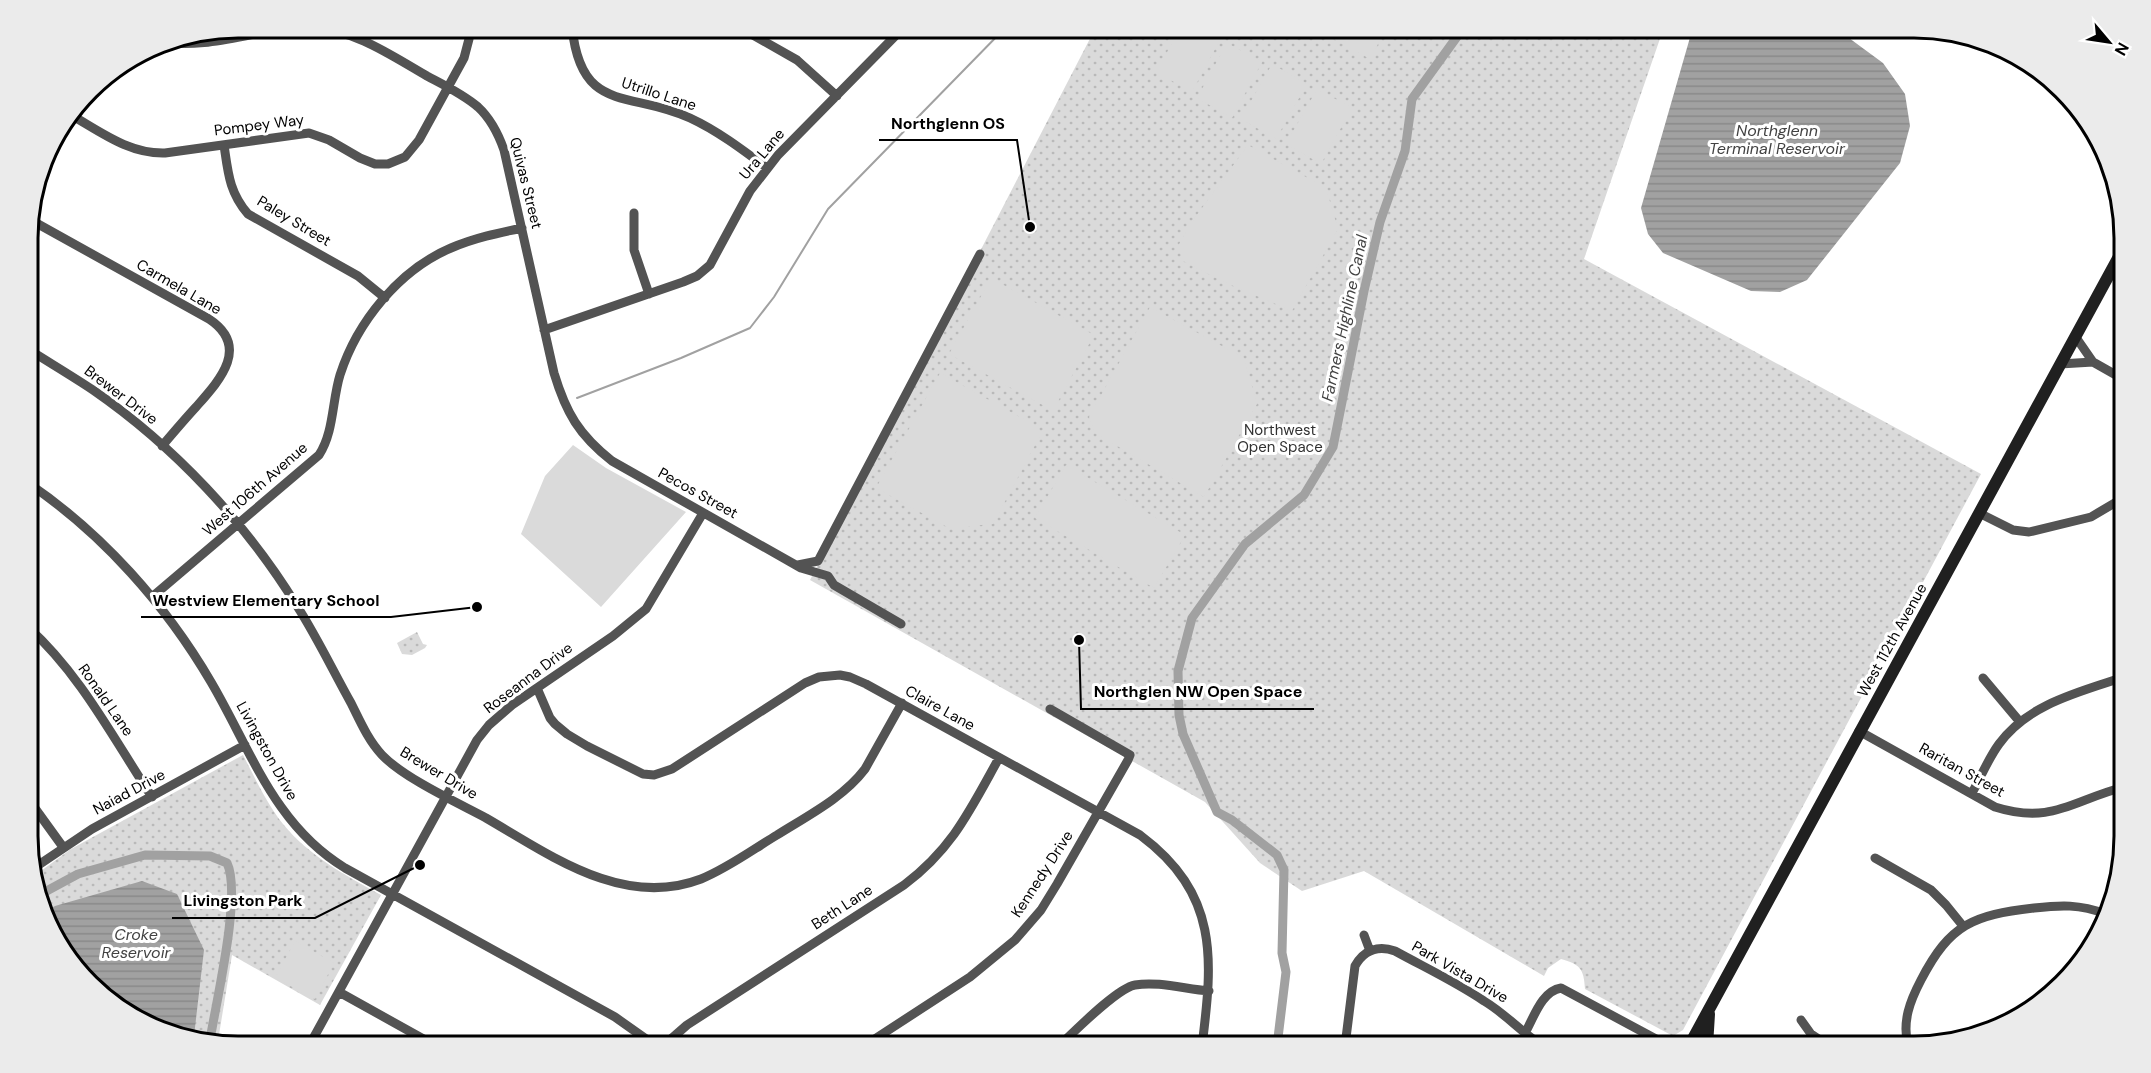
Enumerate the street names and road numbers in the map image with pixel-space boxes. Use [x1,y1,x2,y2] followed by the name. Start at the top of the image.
[619,72,699,116] street label: Utrillo Lane
[213,109,306,140] street label: Pompey Way
[735,124,789,184] street label: Ura Lane
[505,135,547,231] street label: Quivas Street
[253,191,335,251] street label: Paley Street
[133,255,225,319] street label: Carmela Lane
[80,361,162,429] street label: Brewer Drive
[198,438,312,540] street label: West 106th Avenue
[655,463,742,523] street label: Pecos Street
[1853,580,1931,700] street label: West 112th Avenue
[479,638,577,718] street label: Roseanna Drive
[74,660,138,740] street label: Ronald Lane
[902,681,978,735] street label: Claire Lane
[232,698,302,804] street label: Livingston Drive
[1916,738,2009,802] street label: Raritan Street
[396,742,482,804] street label: Brewer Drive
[89,765,169,819] street label: Naiad Drive
[1006,827,1078,921] street label: Kennedy Drive
[808,880,876,934] street label: Beth Lane
[1408,936,1512,1008] street label: Park Vista Drive

